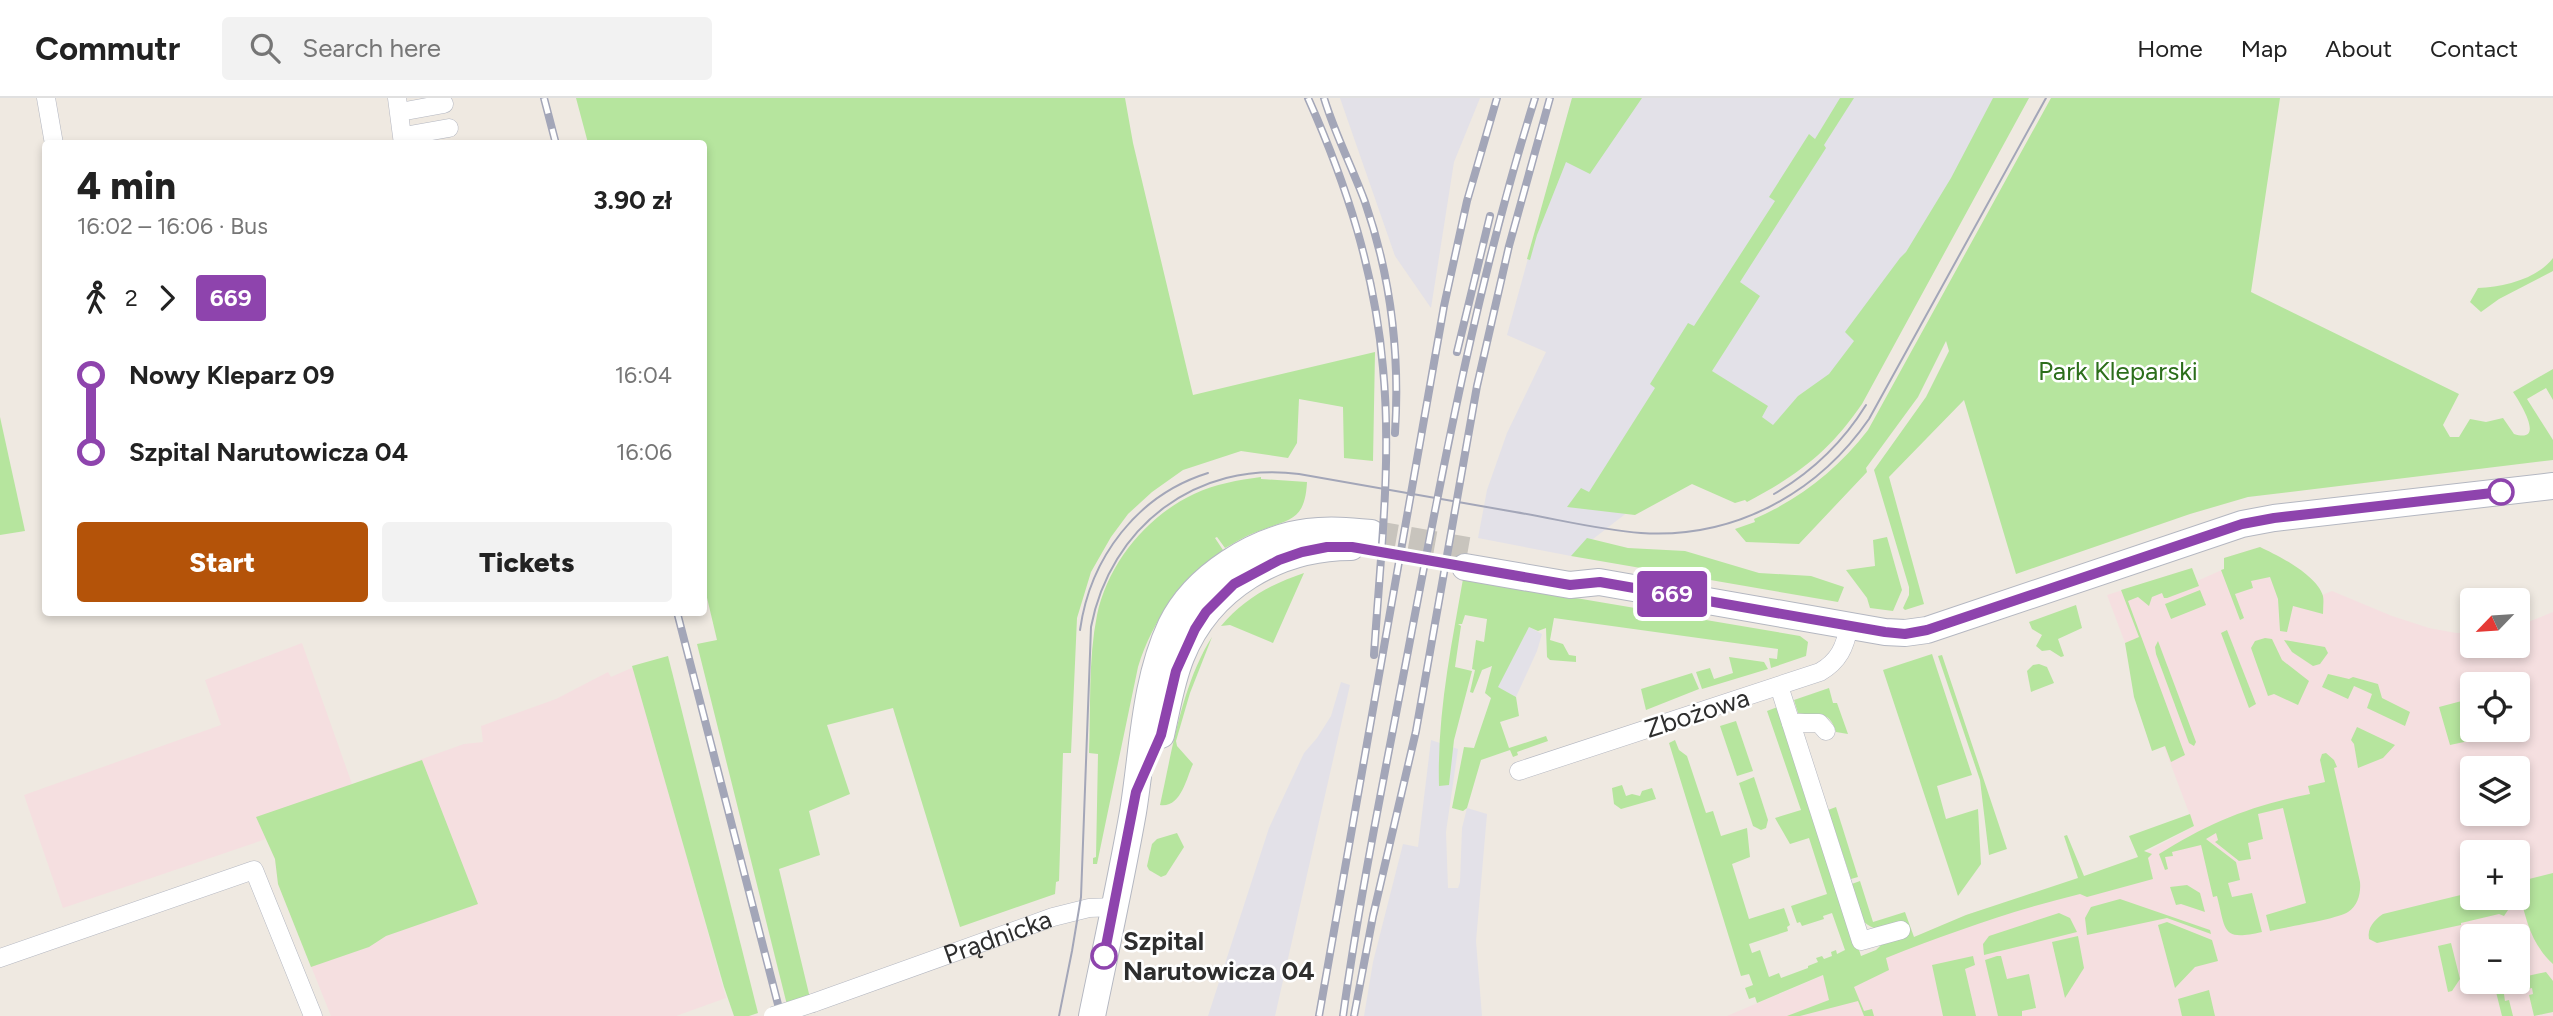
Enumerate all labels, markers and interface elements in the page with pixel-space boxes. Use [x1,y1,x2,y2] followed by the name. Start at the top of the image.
[222,17,712,80] search box
[35,29,180,68] text: Commutr
[246,29,284,67] icon: search
[302,32,441,64] text: Search here
[2137,34,2203,63] text: Home
[2241,34,2287,63] text: Map
[2325,34,2392,63] text: About
[2430,34,2518,63] text: Contact
[77,163,176,209] text: 4 min
[593,184,672,216] text: 3.90 zł
[77,212,268,240] text: 16:02 – 16:06 · Bus
[77,279,115,317] icon: walk
[148,279,186,317] icon: forward
[210,283,252,312] text: 669
[125,284,138,312] text: 2
[2038,355,2198,387] park label: Park Kleparski
[129,359,334,391] text: Nowy Kleparz 09
[615,361,672,389] text: 16:04
[129,436,408,468] text: Szpital Narutowicza 04
[616,438,672,466] text: 16:06
[2488,479,2514,505] unlabelled marker
[77,522,368,602] button: Start
[382,522,672,602] button: Tickets
[1632,571,1712,617] line badge: 669
[1651,579,1693,608] text: 669
[2460,588,2530,658] north arrow
[2460,588,2530,994] map controls
[2460,672,2530,742] button: locate
[1641,681,1753,745] street label: Zbożowa
[2460,756,2530,826] button: layers
[2460,840,2530,910] button: +
[939,903,1056,971] street label: Prądnicka
[2460,924,2530,994] button: −
[1123,925,1315,987] place label: Szpital Narutowicza 04
[1091,943,1117,969] marker: Szpital Narutowicza 04

